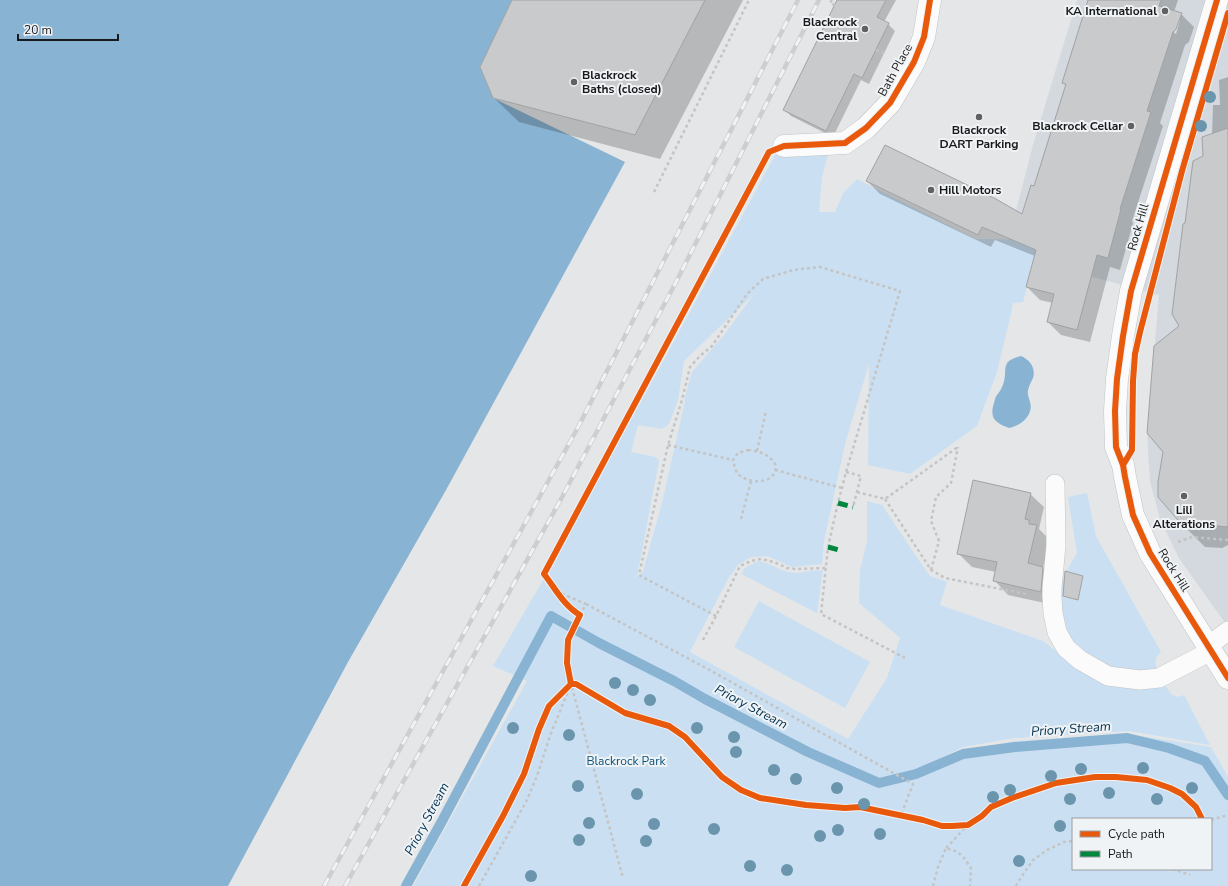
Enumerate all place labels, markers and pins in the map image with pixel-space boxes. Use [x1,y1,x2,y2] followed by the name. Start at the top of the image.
[1065,3,1157,19] place label: KA International
[1160,6,1170,16] marker: KA International
[803,14,858,44] place label: Blackrock Central
[860,24,870,34] marker: Blackrock Central
[582,67,662,97] place label: Blackrock Baths (closed)
[569,77,579,87] marker: Blackrock Baths (closed)
[974,112,984,122] marker: Blackrock DART Parking
[1032,118,1123,134] place label: Blackrock Cellar
[1126,121,1136,131] marker: Blackrock Cellar
[939,122,1019,152] place label: Blackrock DART Parking
[939,182,1002,198] place label: Hill Motors
[926,185,936,195] marker: Hill Motors
[1179,491,1189,501] marker: Lili Alterations
[1153,502,1215,532] place label: Lili Alterations

